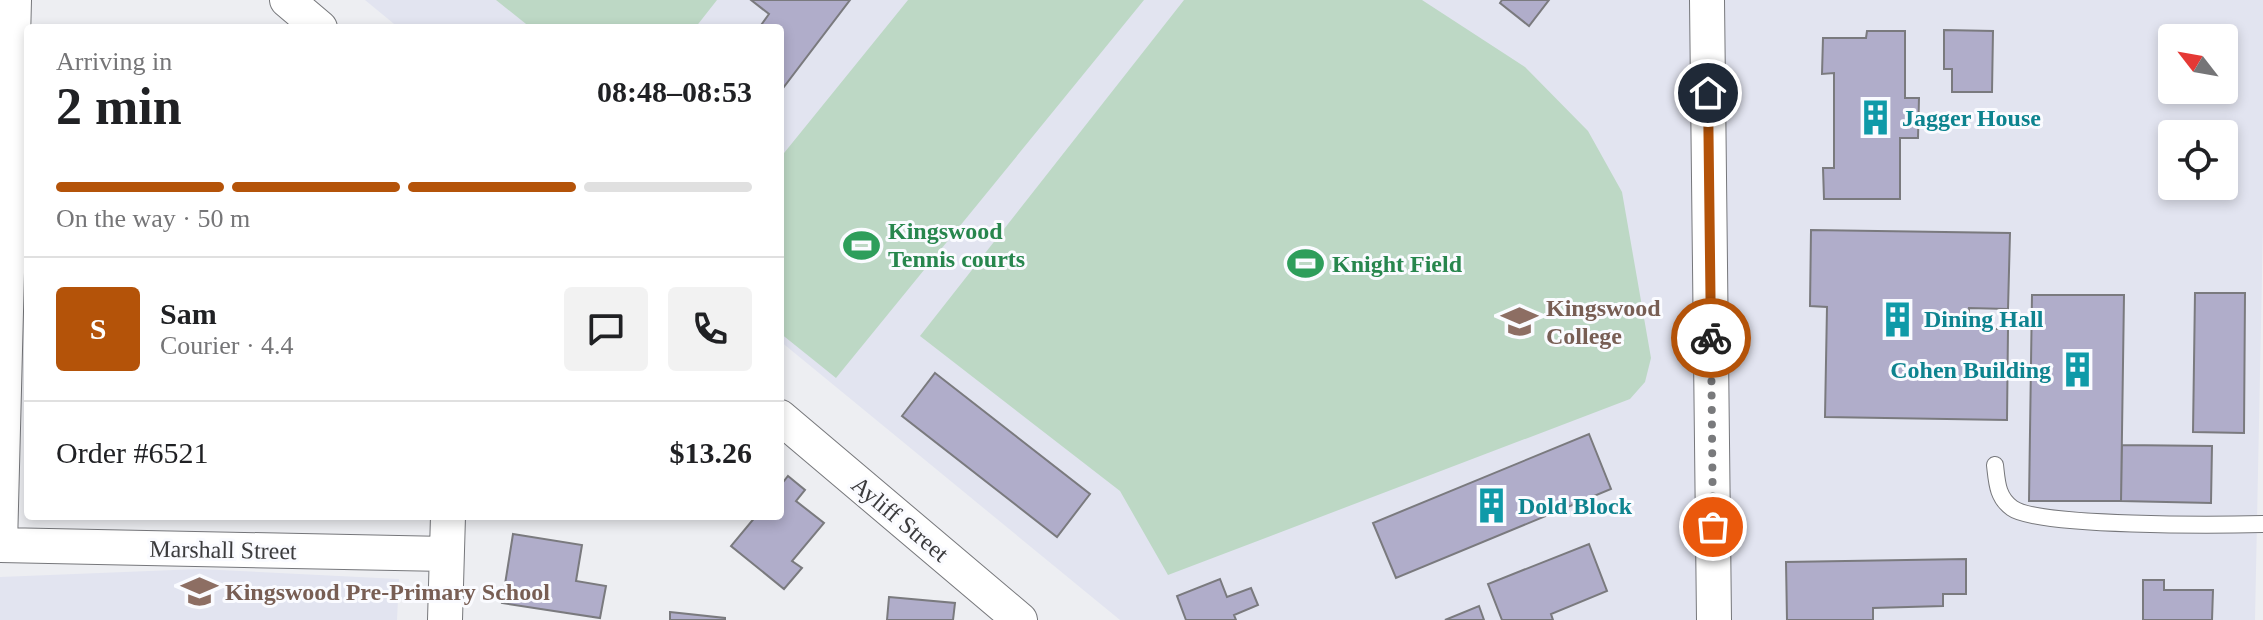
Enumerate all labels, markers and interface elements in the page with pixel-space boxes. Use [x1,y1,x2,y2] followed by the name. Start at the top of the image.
[2158,24,2238,104] north arrow
[2158,24,2238,200] map controls
[56,47,172,76] text: Arriving in
[1674,59,1742,127] pin
[1686,71,1730,115] icon: home
[597,75,752,108] text: 08:48–08:53
[56,78,182,135] text: 2 min
[1857,99,1895,137] building icon: Jagger House
[1902,105,2041,131] place label: Jagger House
[2158,120,2238,200] button: locate
[56,204,250,233] text: On the way · 50 m
[888,218,1025,272] place label: Kingswood Tennis courts
[843,226,881,264] sports icon: Kingswood Tennis courts
[1287,245,1325,283] sports icon: Knight Field
[1332,251,1463,277] place label: Knight Field
[564,287,648,371] button: chat
[668,287,752,371] button: phone
[1546,295,1661,349] place label: Kingswood College
[160,297,217,330] text: Sam
[1671,298,1751,378] courier
[1879,300,1917,338] building icon: Dining Hall
[1501,303,1539,341] school or university icon: Kingswood College
[1924,306,2044,332] place label: Dining Hall
[90,312,106,345] text: S
[1689,316,1733,360] icon: bike
[160,331,294,360] text: Courier · 4.4
[2058,351,2096,389] building icon: Cohen Building
[1890,357,2051,383] place label: Cohen Building
[56,436,208,469] text: Order #6521
[670,436,752,469] text: $13.26
[846,471,954,567] street label: Ayliff Street
[1473,487,1511,525] building icon: Dold Block
[1518,493,1633,519] place label: Dold Block
[1679,493,1747,561] pin
[1691,505,1735,549] icon: bag
[149,536,297,564] street label: Marshall Street
[180,573,218,611] school or university icon: Kingswood Pre-Primary School
[225,579,550,605] place label: Kingswood Pre-Primary School

